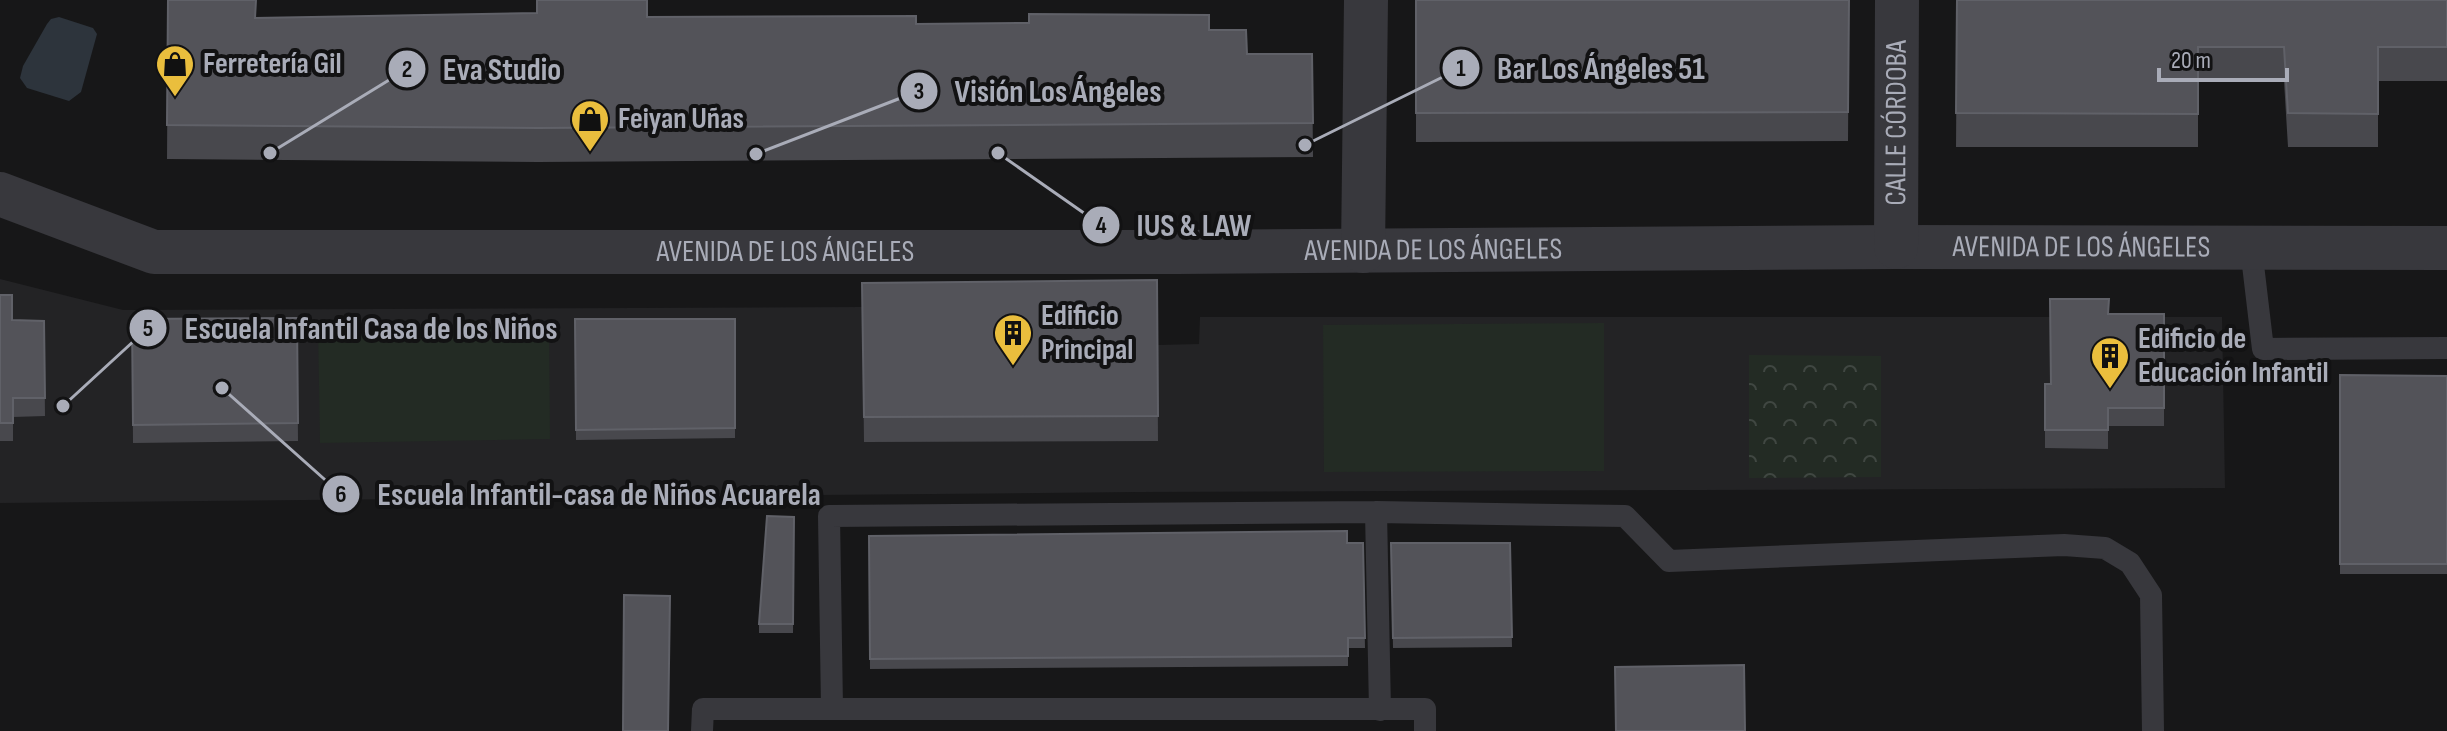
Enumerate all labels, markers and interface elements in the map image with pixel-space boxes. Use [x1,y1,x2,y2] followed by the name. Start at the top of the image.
[2159,32,2287,82] scale bar
[1441,40,1721,96] callout: Bar Los Ángeles 51
[1878,40,1915,206] street label: CALLE CÓRDOBA
[387,41,578,97] callout: Eva Studio
[154,43,196,98] shop icon: Ferretería Gil
[203,46,342,82] place label: Ferretería Gil
[2171,46,2211,75] text: 20 m
[1497,50,1705,89] text: Bar Los Ángeles 51
[443,51,561,90] text: Eva Studio
[1456,54,1466,83] text: 1
[402,55,412,84] text: 2
[899,63,1178,119] callout: Visión Los Ángeles
[954,73,1162,112] text: Visión Los Ángeles
[914,77,924,106] text: 3
[569,98,611,153] shop icon: Feiyan Uñas
[618,101,744,137] place label: Feiyan Uñas
[1081,197,1267,253] callout: IUS & LAW
[1137,207,1252,246] text: IUS & LAW
[1095,211,1107,240] text: 4
[1951,229,2210,266] street label: AVENIDA DE LOS ÁNGELES
[1303,231,1563,269] street label: AVENIDA DE LOS ÁNGELES
[655,234,914,270] street label: AVENIDA DE LOS ÁNGELES
[1041,298,1133,368] place label: Edificio Principal
[128,300,573,356] callout: Escuela Infantil Casa de los Niños
[185,310,557,349] text: Escuela Infantil Casa de los Niños
[992,312,1034,367] building icon: Edificio Principal
[143,314,153,343] text: 5
[2138,321,2329,391] place label: Edificio de Educación Infantil
[2089,335,2131,390] building icon: Edificio de Educación Infantil
[321,466,837,522] callout: Escuela Infantil-casa de Niños Acuarela
[377,476,821,515] text: Escuela Infantil-casa de Niños Acuarela
[335,480,347,509] text: 6

